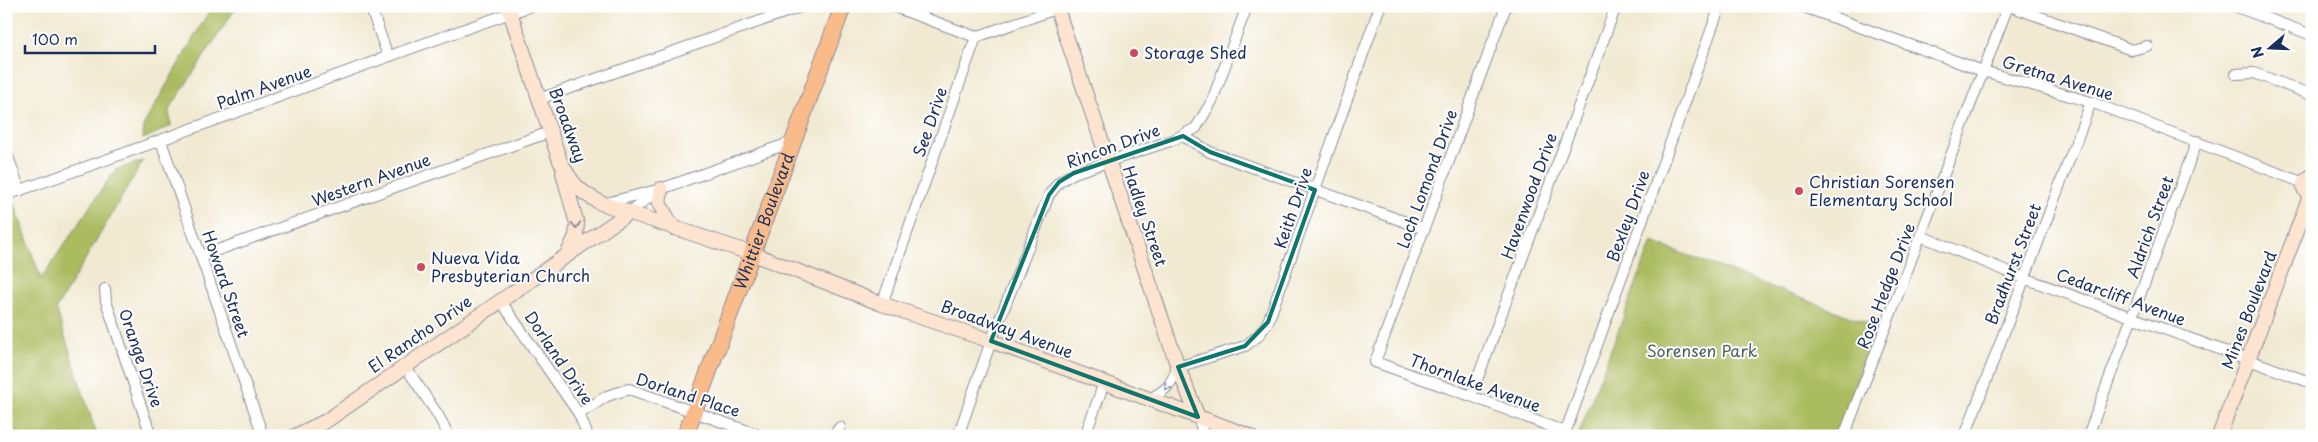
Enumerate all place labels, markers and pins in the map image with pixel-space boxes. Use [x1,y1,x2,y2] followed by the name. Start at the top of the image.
[1144,40,1247,64] place label: Storage Shed
[1128,47,1140,59] marker: Storage Shed
[1809,169,1955,211] place label: Christian Sorensen Elementary School
[1793,185,1805,197] marker: Christian Sorensen Elementary School
[431,245,590,287] place label: Nueva Vida Presbyterian Church
[415,261,427,273] marker: Nueva Vida Presbyterian Church

